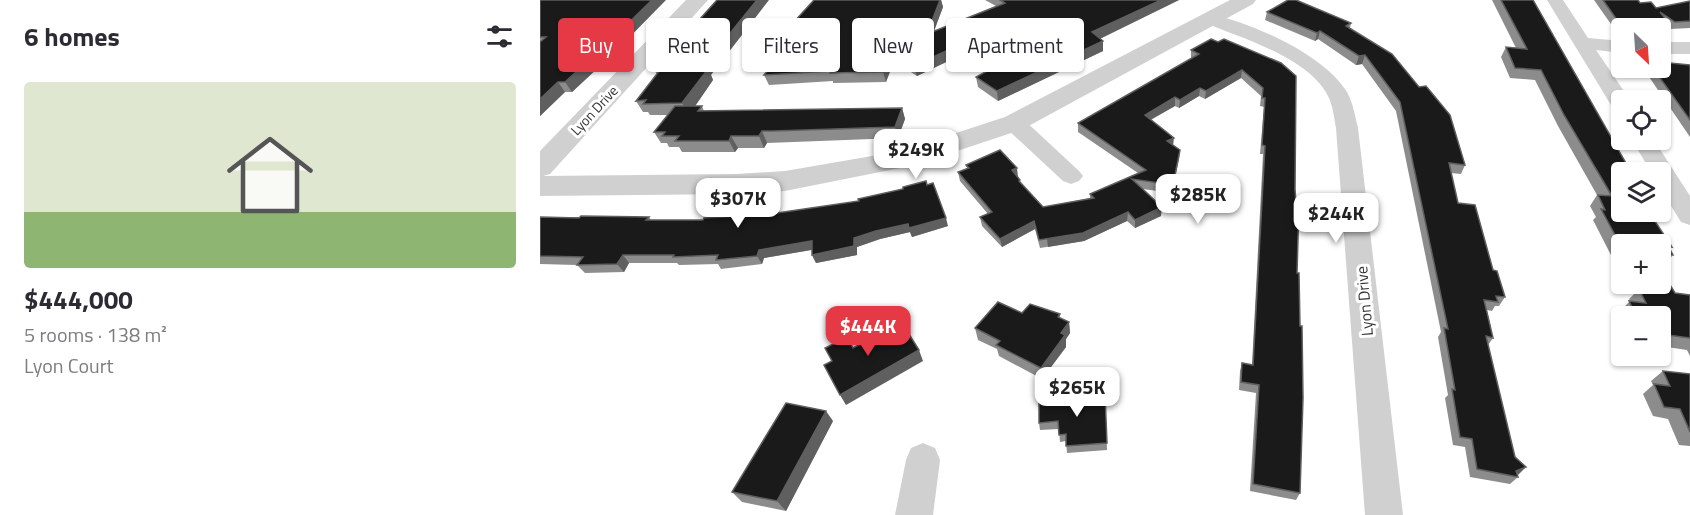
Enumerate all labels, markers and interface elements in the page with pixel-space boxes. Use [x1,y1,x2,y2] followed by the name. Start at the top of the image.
[24,17,120,56] text: 6 homes
[558,18,634,72] chip: Buy
[646,18,730,72] chip: Rent
[742,18,840,72] chip: Filters
[852,18,934,72] chip: New
[946,18,1084,72] chip: Apartment
[1611,18,1671,78] north arrow
[1611,18,1671,366] map controls
[483,20,516,53] icon: filters
[565,80,623,140] street label: Lyon Drive
[1611,90,1671,150] button: locate
[216,121,324,229] icon: home
[874,129,958,180] pin: $249K
[888,133,944,164] text: $249K
[1611,162,1671,222] button: layers
[1156,174,1240,225] pin: $285K
[696,178,780,229] pin: $307K
[1170,178,1226,209] text: $285K
[710,182,766,213] text: $307K
[1294,193,1378,244] pin: $244K
[1308,197,1364,228] text: $244K
[1611,234,1671,294] button: +
[1349,265,1379,337] street label: Lyon Drive
[24,280,133,319] text: $444,000
[826,306,910,357] pin: $444K
[1611,306,1671,366] button: −
[840,310,896,341] text: $444K
[24,319,167,350] text: 5 rooms · 138 m²
[24,350,114,381] text: Lyon Court
[1035,367,1119,418] pin: $265K
[1049,371,1105,402] text: $265K

